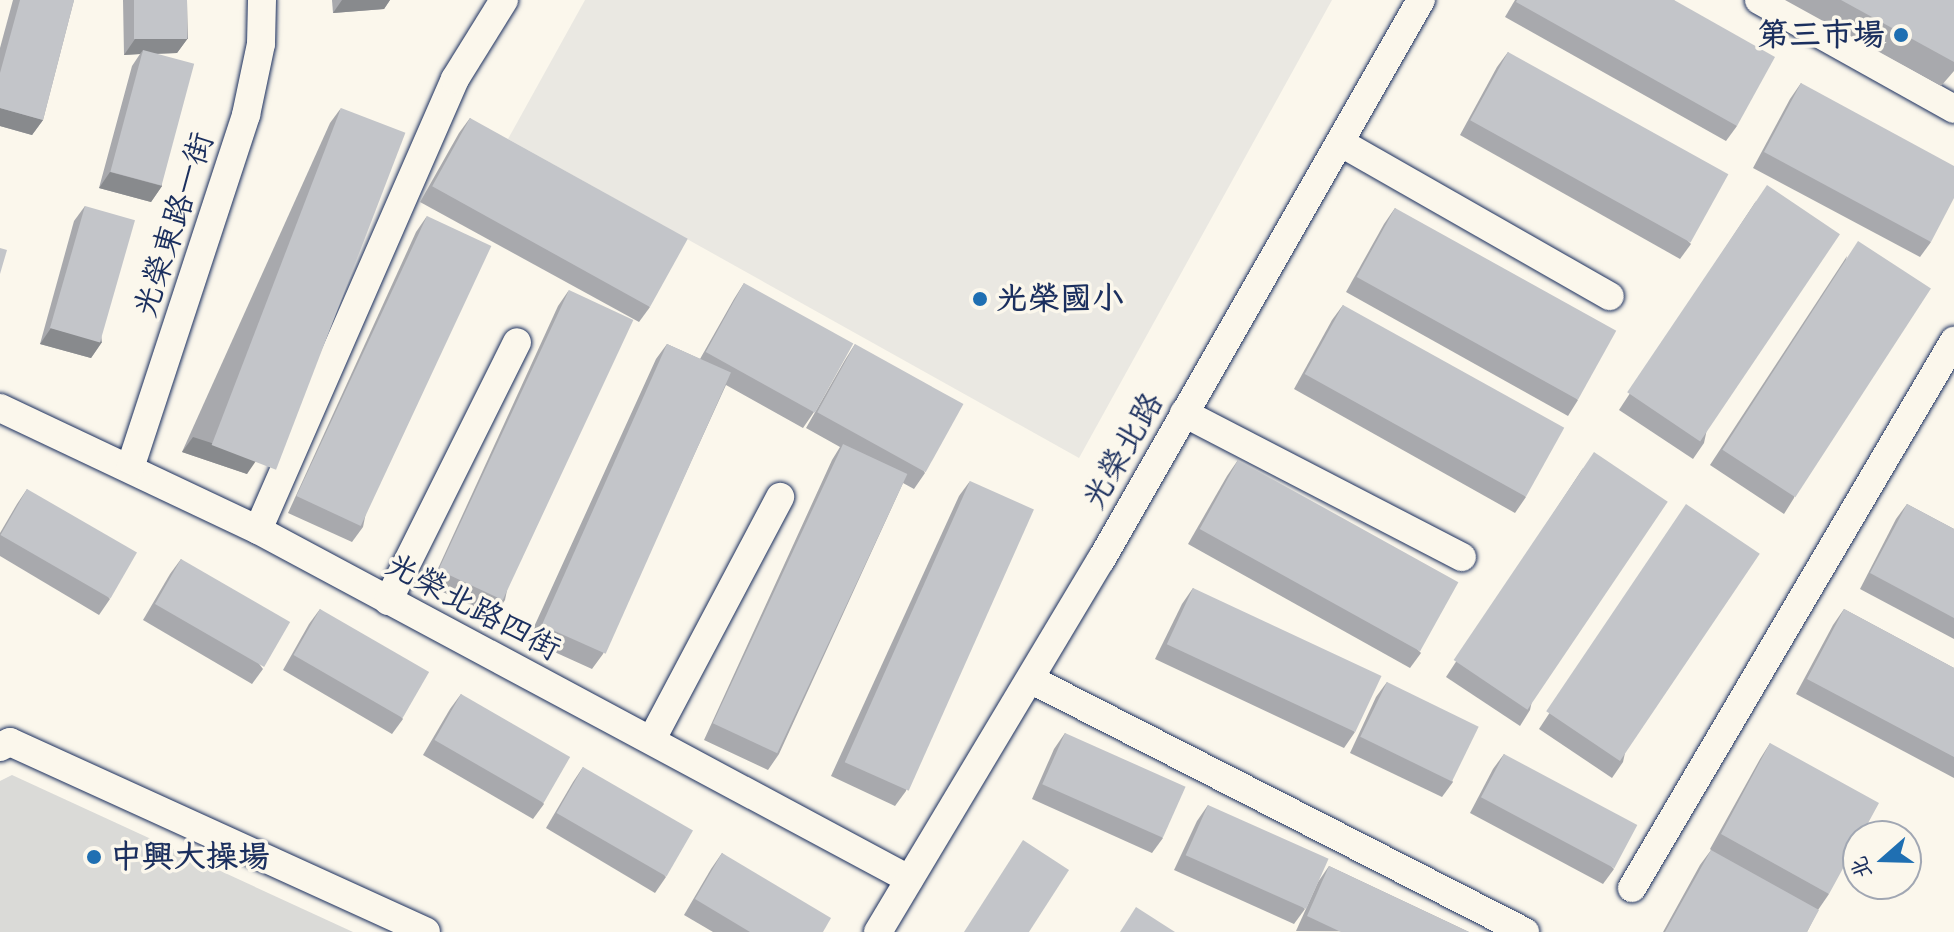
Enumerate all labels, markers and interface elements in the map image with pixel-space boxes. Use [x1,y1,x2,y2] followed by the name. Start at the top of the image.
[1757,16,1885,54] place label: 第三市場
[1892,26,1910,44] marker: 第三市場
[126,128,222,322] street label: 光榮東路一街
[996,280,1124,318] place label: 光榮國小
[971,290,989,308] marker: 光榮國小
[1074,386,1172,516] street label: 光榮北路
[379,545,567,669] street label: 光榮北路四街
[1842,820,1922,900] north arrow
[110,838,270,876] place label: 中興大操場
[85,848,103,866] marker: 中興大操場
[1844,852,1878,883] text: 北

